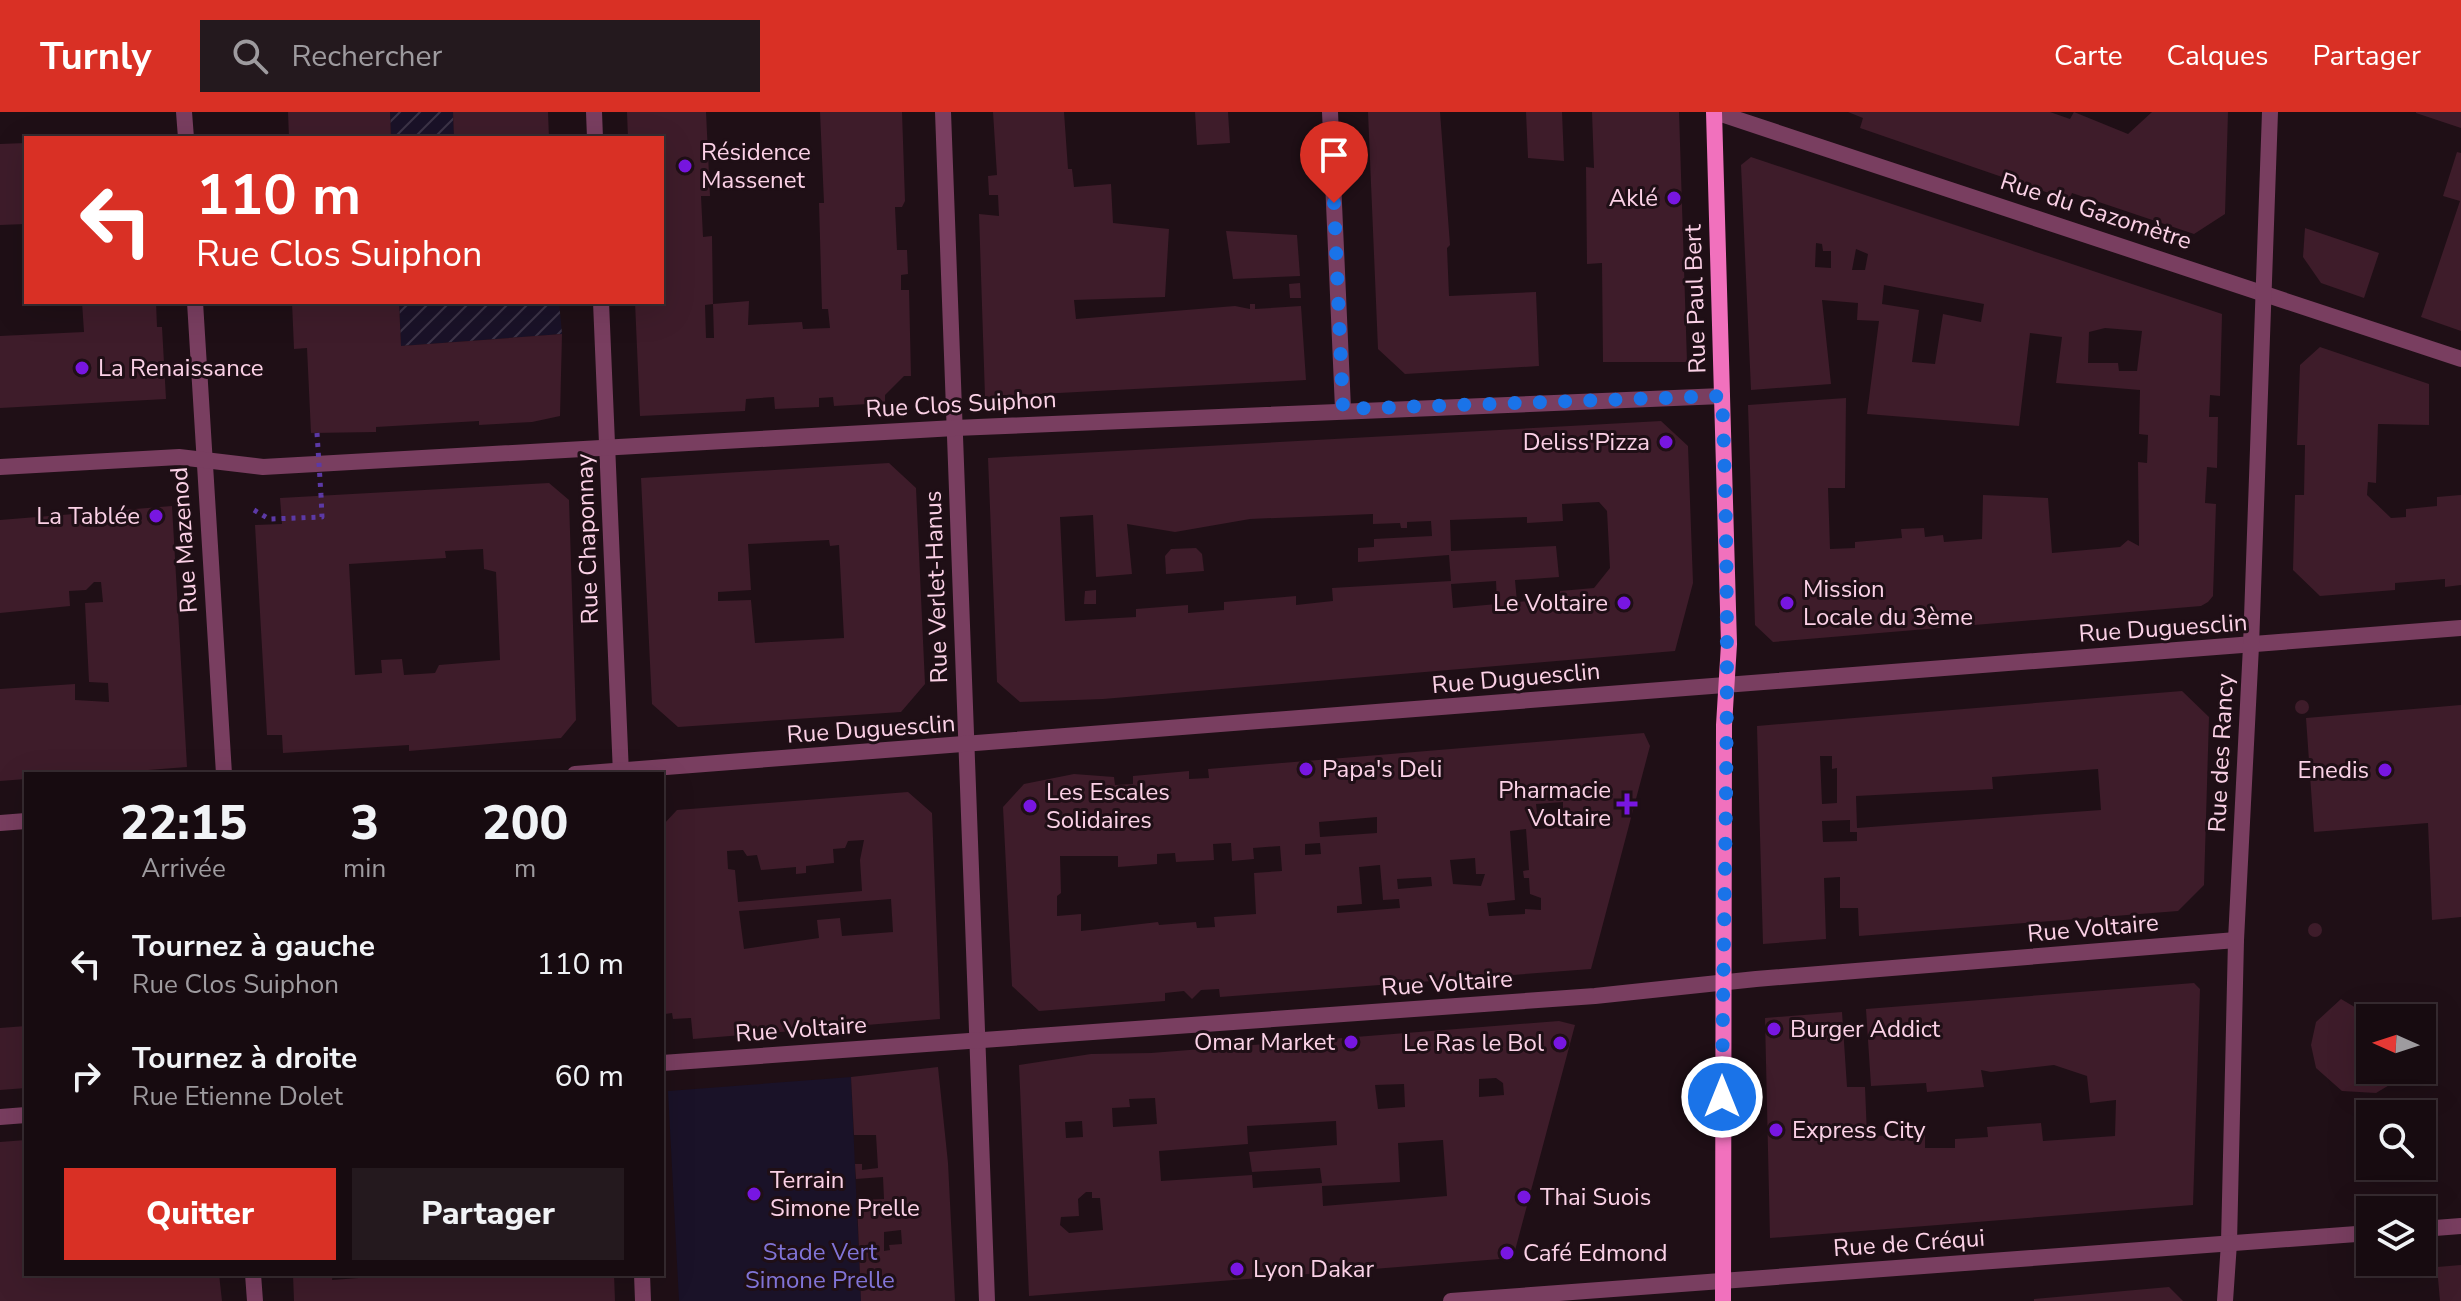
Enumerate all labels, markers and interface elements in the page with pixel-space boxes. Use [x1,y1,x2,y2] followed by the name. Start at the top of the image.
[200,20,760,92] search box
[40,31,152,82] text: Turnly
[228,34,272,78] icon: search
[292,36,442,77] text: Rechercher
[2054,37,2123,75] text: Carte
[2167,37,2268,75] text: Calques
[2312,37,2421,75] text: Partager
[1300,121,1368,203] pin
[1312,133,1356,177] icon: arrive
[701,136,811,196] place label: Résidence Massenet
[196,157,361,234] text: 110 m
[676,157,694,175] marker: Résidence Massenet
[1996,165,2196,257] street label: Rue du Gazomètre
[64,168,168,272] icon: left
[1609,182,1658,214] place label: Aklé
[1665,189,1683,207] marker: Aklé
[1676,223,1714,374] street label: Rue Paul Bert
[196,230,483,279] text: Rue Clos Suiphon
[98,352,263,384] place label: La Renaissance
[73,359,91,377] marker: La Renaissance
[865,383,1057,425] street label: Rue Clos Suiphon
[1523,426,1650,458] place label: Deliss'Pizza
[1657,433,1675,451] marker: Deliss'Pizza
[568,453,606,625] street label: Rue Chaponnay
[163,466,205,614] street label: Rue Mazenod
[917,490,955,684] street label: Rue Verlet-Hanus
[36,500,140,532] place label: La Tablée
[147,507,165,525] marker: La Tablée
[1803,573,1973,633] place label: Mission Locale du 3ème
[1493,587,1608,619] place label: Le Voltaire
[1615,594,1633,612] marker: Le Voltaire
[1778,594,1796,612] marker: Mission Locale du 3ème
[2078,606,2248,650] street label: Rue Duguesclin
[1430,655,1602,701] street label: Rue Duguesclin
[2201,672,2241,833] street label: Rue des Rancy
[786,707,956,751] street label: Rue Duguesclin
[1322,753,1442,785] place label: Papa's Deli
[2298,754,2369,786] place label: Enedis
[1297,760,1315,778] marker: Papa's Deli
[2376,761,2394,779] marker: Enedis
[1498,774,1611,834] place label: Pharmacie Voltaire
[1046,776,1170,836] place label: Les Escales Solidaires
[120,790,247,856] text: 22:15
[350,790,379,856] text: 3
[482,790,568,856] text: 200
[1618,795,1636,813] marker: Pharmacie Voltaire
[1021,797,1039,815] marker: Les Escales Solidaires
[141,851,226,886] text: Arrivée
[343,851,386,886] text: min
[514,851,536,886] text: m
[2026,906,2160,950] street label: Rue Voltaire
[132,926,375,967] text: Tournez à gauche
[64,942,108,986] icon: left
[537,944,624,985] text: 110 m
[1380,962,1514,1004] street label: Rue Voltaire
[132,967,339,1002] text: Rue Clos Suiphon
[2356,1004,2436,1084] north arrow
[2356,1004,2436,1276] map controls
[734,1008,868,1050] street label: Rue Voltaire
[1790,1013,1941,1045] place label: Burger Addict
[1765,1020,1783,1038] marker: Burger Addict
[1194,1026,1336,1058] place label: Omar Market
[1403,1027,1544,1059] place label: Le Ras le Bol
[1342,1033,1360,1051] marker: Omar Market
[1551,1034,1569,1052] marker: Le Ras le Bol
[132,1038,357,1079] text: Tournez à droite
[64,1054,108,1098] icon: right
[1680,1055,1764,1139] position arrow
[555,1056,624,1097] text: 60 m
[132,1079,343,1114] text: Rue Etienne Dolet
[2356,1100,2436,1180] button: search
[1792,1114,1926,1146] place label: Express City
[1767,1121,1785,1139] marker: Express City
[770,1164,920,1224] place label: Terrain Simone Prelle
[64,1168,336,1260] button: Quitter
[352,1168,624,1260] button: Partager
[1540,1181,1651,1213] place label: Thai Suois
[745,1185,763,1203] marker: Terrain Simone Prelle
[1515,1188,1533,1206] marker: Thai Suois
[2356,1196,2436,1276] button: layers
[1832,1222,1986,1264] street label: Rue de Créqui
[745,1236,895,1296] park label: Stade Vert Simone Prelle
[1523,1237,1667,1269] place label: Café Edmond
[1498,1244,1516,1262] marker: Café Edmond
[1253,1253,1374,1285] place label: Lyon Dakar
[1228,1260,1246,1278] marker: Lyon Dakar

